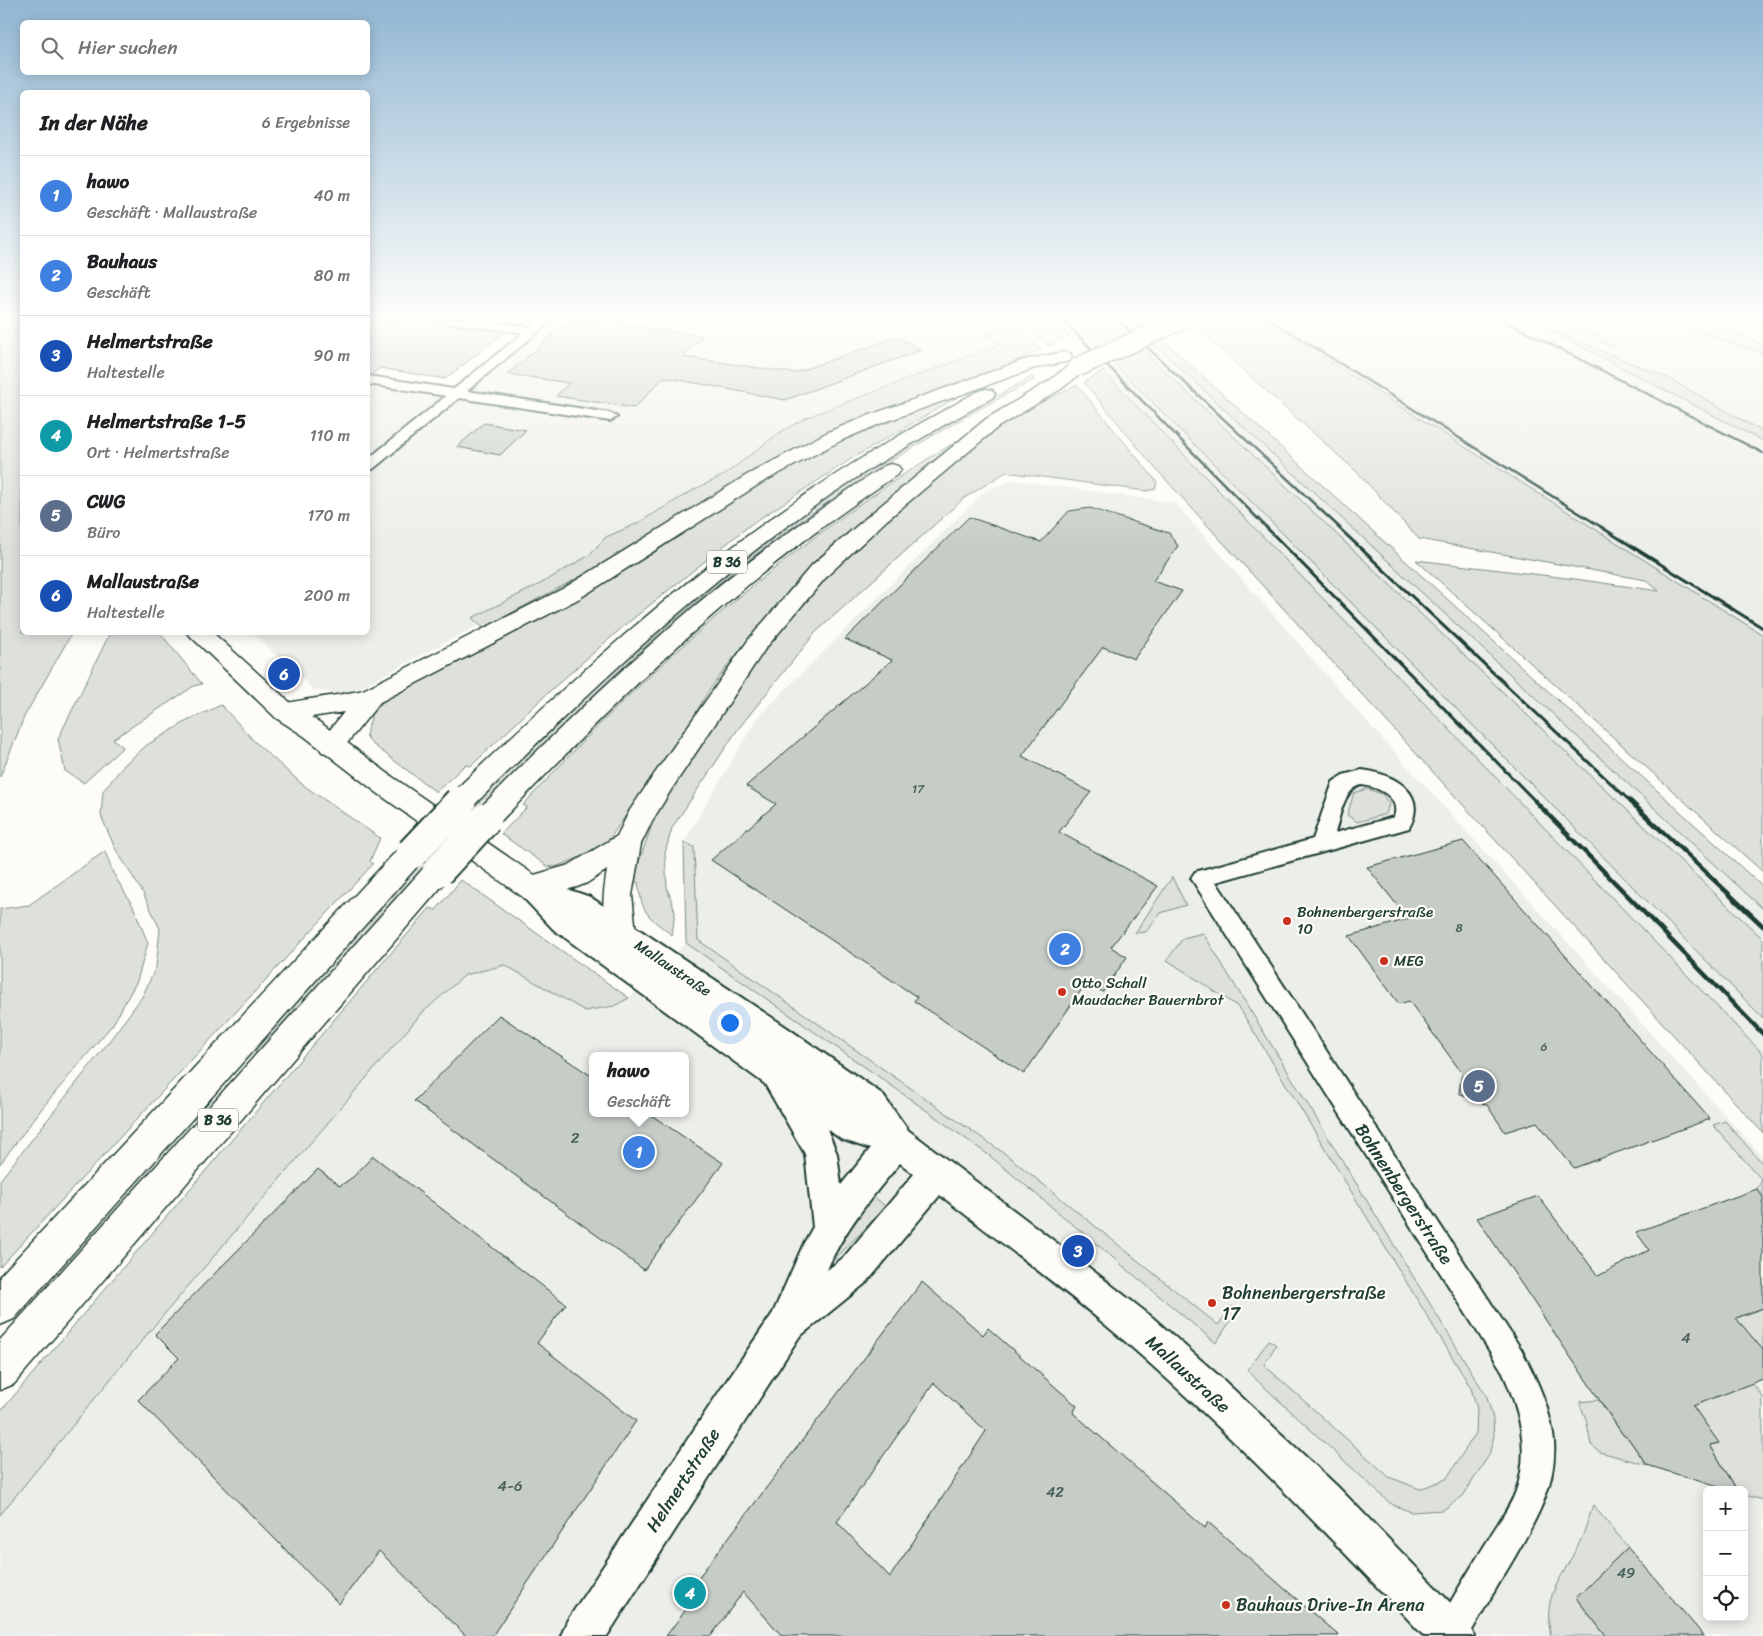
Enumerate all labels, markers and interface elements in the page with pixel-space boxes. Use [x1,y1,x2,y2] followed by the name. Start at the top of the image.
[20,20,370,75] search box
[78,31,178,64] text: Hier suchen
[38,34,66,62] icon: search
[40,104,148,142] text: In der Nähe
[262,108,350,137] text: 6 Ergebnisse
[87,165,129,198] text: hawo
[53,181,59,210] text: 1
[313,181,350,210] text: 40 m
[87,198,257,227] text: Geschäft · Mallaustraße
[87,245,157,278] text: Bauhaus
[51,261,61,290] text: 2
[314,261,350,290] text: 80 m
[87,278,150,307] text: Geschäft
[87,325,213,358] text: Helmertstraße
[52,341,60,370] text: 3
[314,341,350,370] text: 90 m
[87,358,165,387] text: Haltestelle
[87,405,246,438] text: Helmertstraße 1-5
[51,421,61,450] text: 4
[310,421,350,450] text: 110 m
[87,438,229,467] text: Ort · Helmertstraße
[87,485,126,518] text: CWG
[51,501,61,530] text: 5
[307,501,350,530] text: 170 m
[87,518,120,547] text: Büro
[707,550,747,574] road number: B 36
[87,565,199,598] text: Mallaustraße
[51,581,61,610] text: 6
[304,581,350,610] text: 200 m
[87,598,165,627] text: Haltestelle
[268,655,300,693] pin: 6
[912,778,925,800] house number: 17
[1297,899,1433,942] place label: Bohnenbergerstraße 10
[1281,915,1293,927] marker: Bohnenbergerstraße 10
[1455,917,1463,939] house number: 8
[1049,930,1081,968] pin: 2
[629,933,717,1004] street label: Mallaustraße
[1394,948,1424,974] place label: MEG
[1378,955,1390,967] marker: MEG
[1072,970,1224,1013] place label: Otto Schall Maudacher Bauernbrot
[1056,986,1068,998] marker: Otto Schall Maudacher Bauernbrot
[717,1010,743,1036] your location
[1541,1036,1548,1058] house number: 6
[589,1052,689,1117] popup
[607,1054,650,1087] text: hawo
[1463,1067,1495,1105] pin: 5
[607,1087,671,1116] text: Geschäft
[198,1108,238,1132] road number: B 36
[1346,1117,1462,1271] street label: Bohnenbergerstraße
[571,1125,580,1151] house number: 2
[623,1133,655,1171] pin: 1
[1062,1232,1094,1270] pin: 3
[1222,1277,1386,1330] place label: Bohnenbergerstraße 17
[1206,1297,1218,1309] marker: Bohnenbergerstraße 17
[1681,1325,1691,1351] house number: 4
[1138,1327,1238,1421] street label: Mallaustraße
[637,1421,729,1539] street label: Helmertstraße
[498,1473,522,1499] house number: 4-6
[1046,1479,1064,1505] house number: 42
[1703,1486,1748,1621] map controls
[1703,1486,1748,1531] button: +
[1703,1531,1748,1576] button: −
[1617,1560,1635,1586] house number: 49
[674,1574,706,1612] pin: 4
[1703,1576,1748,1621] button: locate
[1236,1589,1425,1621] place label: Bauhaus Drive-In Arena
[1220,1599,1232,1611] marker: Bauhaus Drive-In Arena

